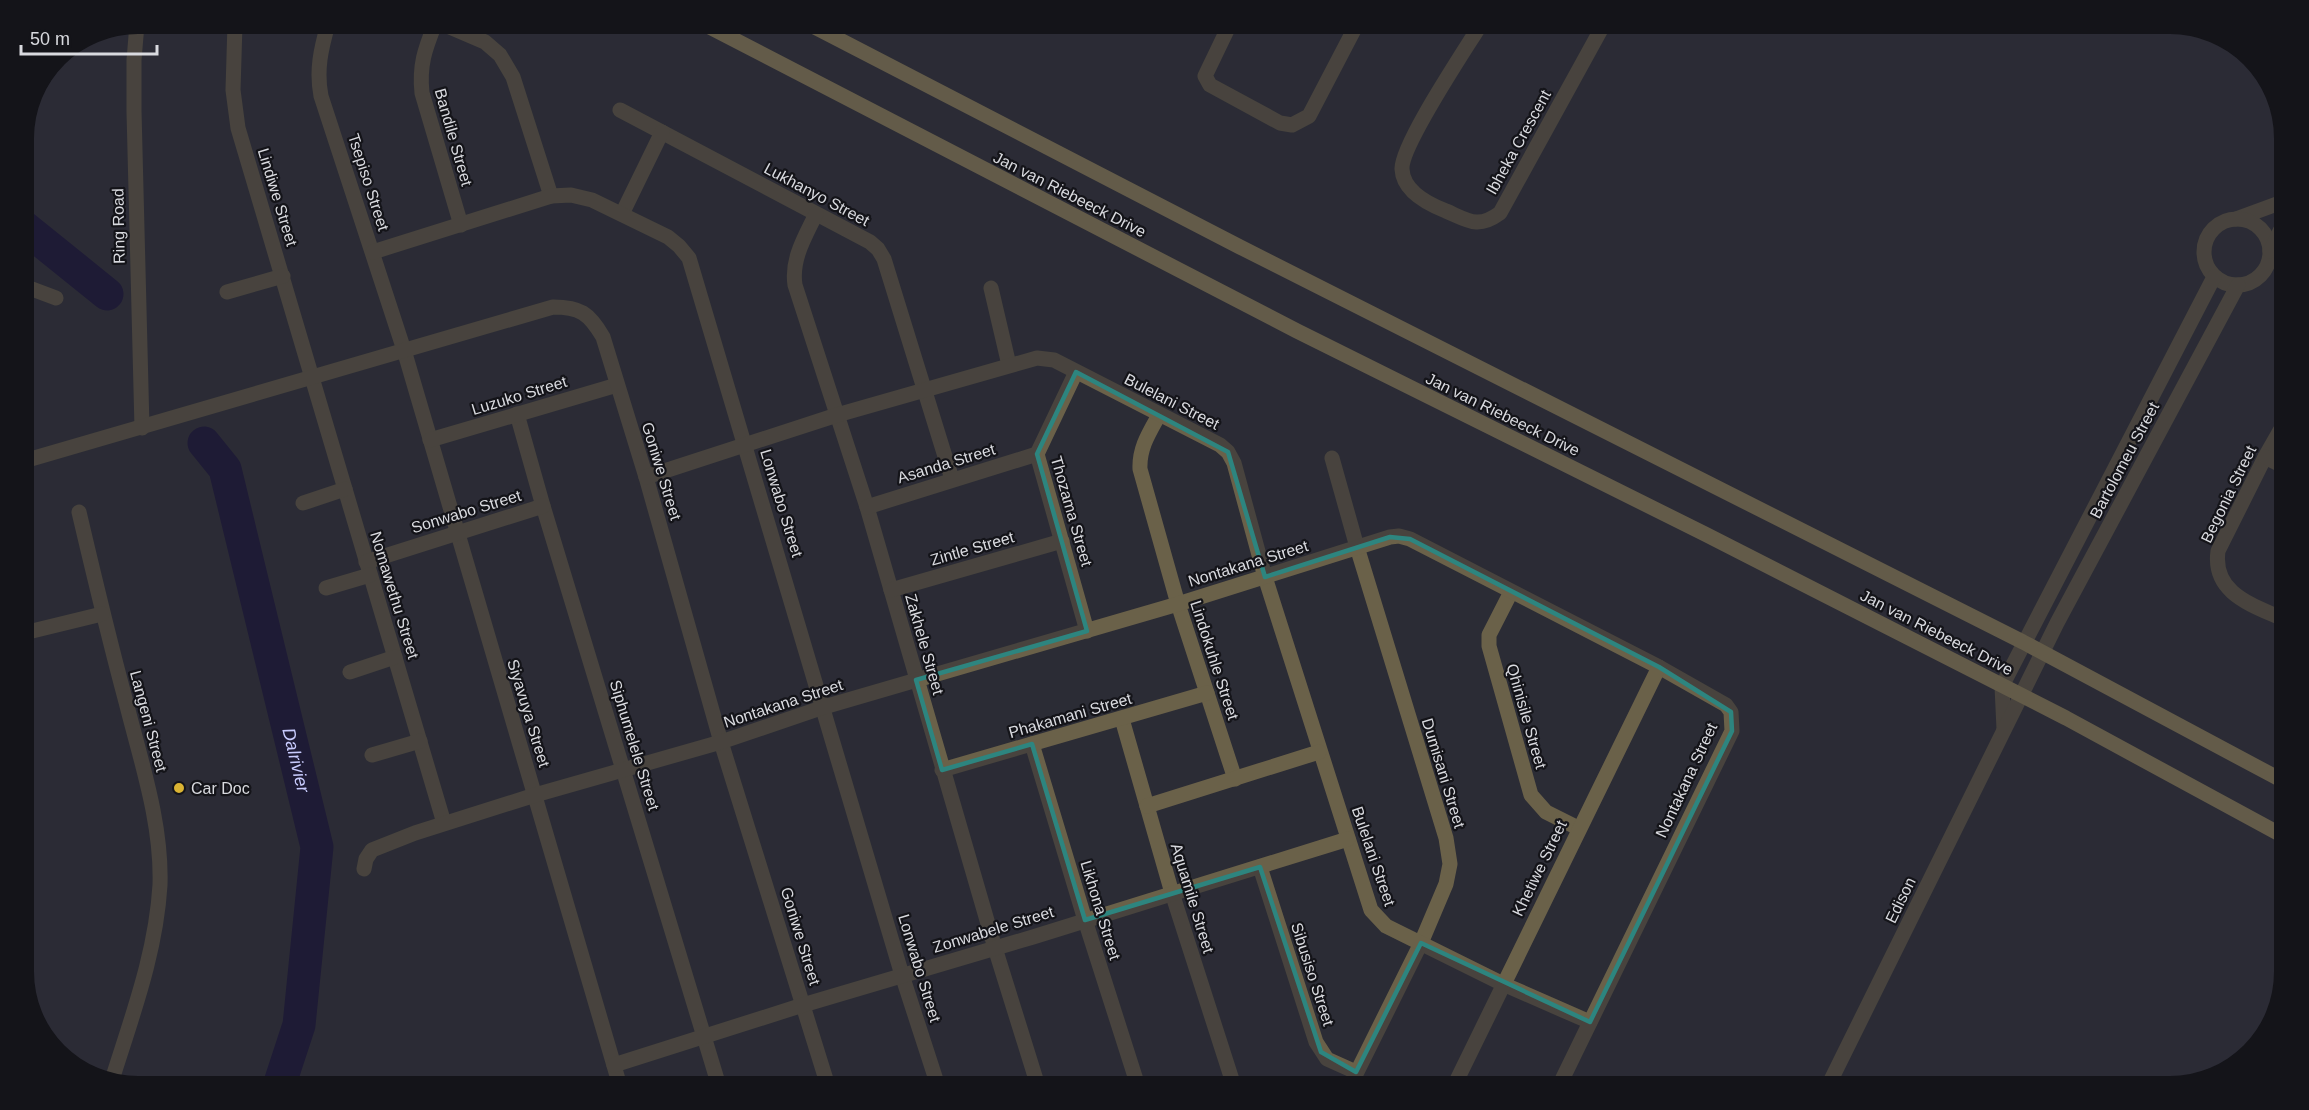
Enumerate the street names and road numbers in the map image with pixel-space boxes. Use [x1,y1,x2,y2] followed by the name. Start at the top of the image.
[431,86,476,188] street label: Bandile Street
[1483,87,1554,197] street label: Ibheka Crescent
[345,131,392,234] street label: Tsepiso Street
[255,146,301,249] street label: Lindiwe Street
[991,149,1149,240] street label: Jan van Riebeeck Drive
[761,160,873,230] street label: Lukhanyo Street
[109,188,128,264] street label: Ring Road
[1122,370,1222,433] street label: Bulelani Street
[1423,370,1583,459] street label: Jan van Riebeeck Drive
[469,373,569,418] street label: Luzuko Street
[2087,399,2162,521] street label: Bartolomeu Street
[639,420,685,523] street label: Goniwe Street
[895,440,998,486] street label: Asanda Street
[2198,442,2260,546] street label: Begonia Street
[757,447,806,560] street label: Lonwabo Street
[1048,454,1096,569] street label: Thozama Street
[409,487,524,536] street label: Sonwabo Street
[928,528,1016,569] street label: Zintle Street
[367,529,422,662] street label: Nomawethu Street
[1186,537,1311,590] street label: Nontakana Street
[1858,587,2016,678] street label: Jan van Riebeeck Drive
[902,592,947,697] street label: Zakhele Street
[1187,598,1242,723] street label: Lindokuhle Street
[504,657,553,770] street label: Siyavuya Street
[1503,662,1550,771] street label: Qhinisile Street
[127,669,170,774] street label: Langeni Street
[721,676,846,731] street label: Nontakana Street
[607,678,663,813] street label: Siphumelele Street
[1007,690,1134,741] street label: Phakamani Street
[1419,716,1468,831] street label: Dumisani Street
[1652,720,1721,840] street label: Nontakana Street
[1349,804,1399,909] street label: Bulelani Street
[1509,817,1570,919] street label: Khetiwe Street
[1168,841,1217,956] street label: Aquamile Street
[1077,858,1124,962] street label: Likhona Street
[1882,875,1919,926] street label: Edison
[778,885,824,988] street label: Goniwe Street
[931,903,1056,956] street label: Zonwabele Street
[895,912,944,1025] street label: Lonwabo Street
[1288,920,1337,1028] street label: Sibusiso Street

